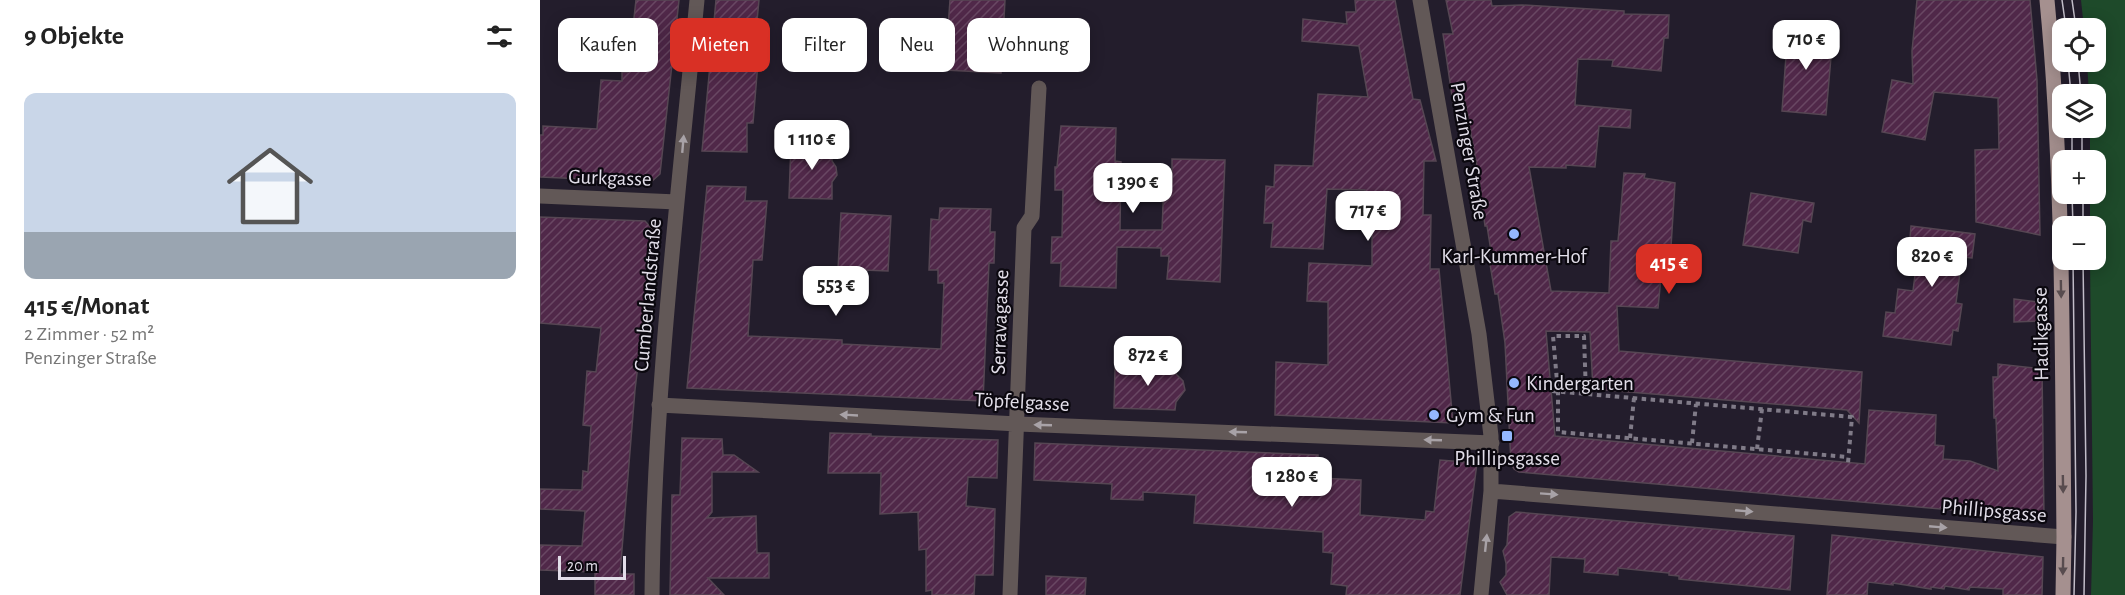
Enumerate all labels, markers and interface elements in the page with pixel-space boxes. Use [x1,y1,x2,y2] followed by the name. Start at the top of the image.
[558,18,658,72] chip: Kaufen
[670,18,770,72] chip: Mieten
[782,18,867,72] chip: Filter
[879,18,955,72] chip: Neu
[967,18,1090,72] chip: Wohnung
[2052,18,2106,270] map controls
[2052,18,2106,72] button: locate
[483,20,516,53] icon: filters
[1764,20,1848,71] pin: 710 €
[24,23,124,49] text: 9 Objekte
[1787,29,1825,49] text: 710 €
[1447,80,1491,222] street label: Penzinger Straße
[2052,84,2106,138] button: layers
[757,120,867,171] pin: 1 110 €
[788,129,836,149] text: 1 110 €
[216,132,324,240] icon: home
[678,134,688,153] one-way arrow
[2052,150,2106,204] button: +
[1078,163,1188,214] pin: 1 390 €
[568,166,652,190] street label: Gurkgasse
[1107,172,1159,192] text: 1 390 €
[1326,191,1410,242] pin: 717 €
[1350,200,1386,220] text: 717 €
[2052,216,2106,270] button: −
[631,218,665,372] street label: Cumberlandstraße
[1507,227,1521,241] marker: Karl-Kummer-Hof
[1890,237,1974,288] pin: 820 €
[1627,244,1711,295] pin: 415 €
[1441,246,1588,267] place label: Karl-Kummer-Hof
[1911,246,1953,266] text: 820 €
[1650,253,1688,273] text: 415 €
[794,266,878,317] pin: 553 €
[988,269,1012,375] street label: Serravagasse
[817,275,855,295] text: 553 €
[2057,280,2066,299] one-way arrow
[2030,287,2052,381] street label: Hadikgasse
[24,293,149,319] text: 415 €/Monat
[24,324,154,344] text: 2 Zimmer · 52 m²
[1106,336,1190,387] pin: 872 €
[1128,345,1168,365] text: 872 €
[24,348,157,368] text: Penzinger Straße
[1526,373,1634,394] place label: Kindergarten
[1507,376,1521,390] marker: Kindergarten
[974,389,1070,415] street label: Töpfelgasse
[1446,405,1535,426] place label: Gym & Fun
[1427,408,1441,422] marker: Gym & Fun
[839,410,858,420] one-way arrow
[1034,420,1053,429] one-way arrow
[1229,428,1248,437] one-way arrow
[1500,429,1514,443] marker: Phillipsgasse
[1424,436,1443,445] one-way arrow
[1454,448,1560,469] place label: Phillipsgasse
[1237,457,1347,508] pin: 1 280 €
[1266,466,1318,486] text: 1 280 €
[2059,474,2068,493] one-way arrow
[1540,490,1559,499] one-way arrow
[1940,496,2048,526] street label: Phillipsgasse
[1734,506,1753,516] one-way arrow
[1928,522,1947,532] one-way arrow
[1481,533,1491,552] one-way arrow
[558,553,626,580] scale bar
[2058,557,2068,576] one-way arrow
[567,558,598,574] text: 20 m

